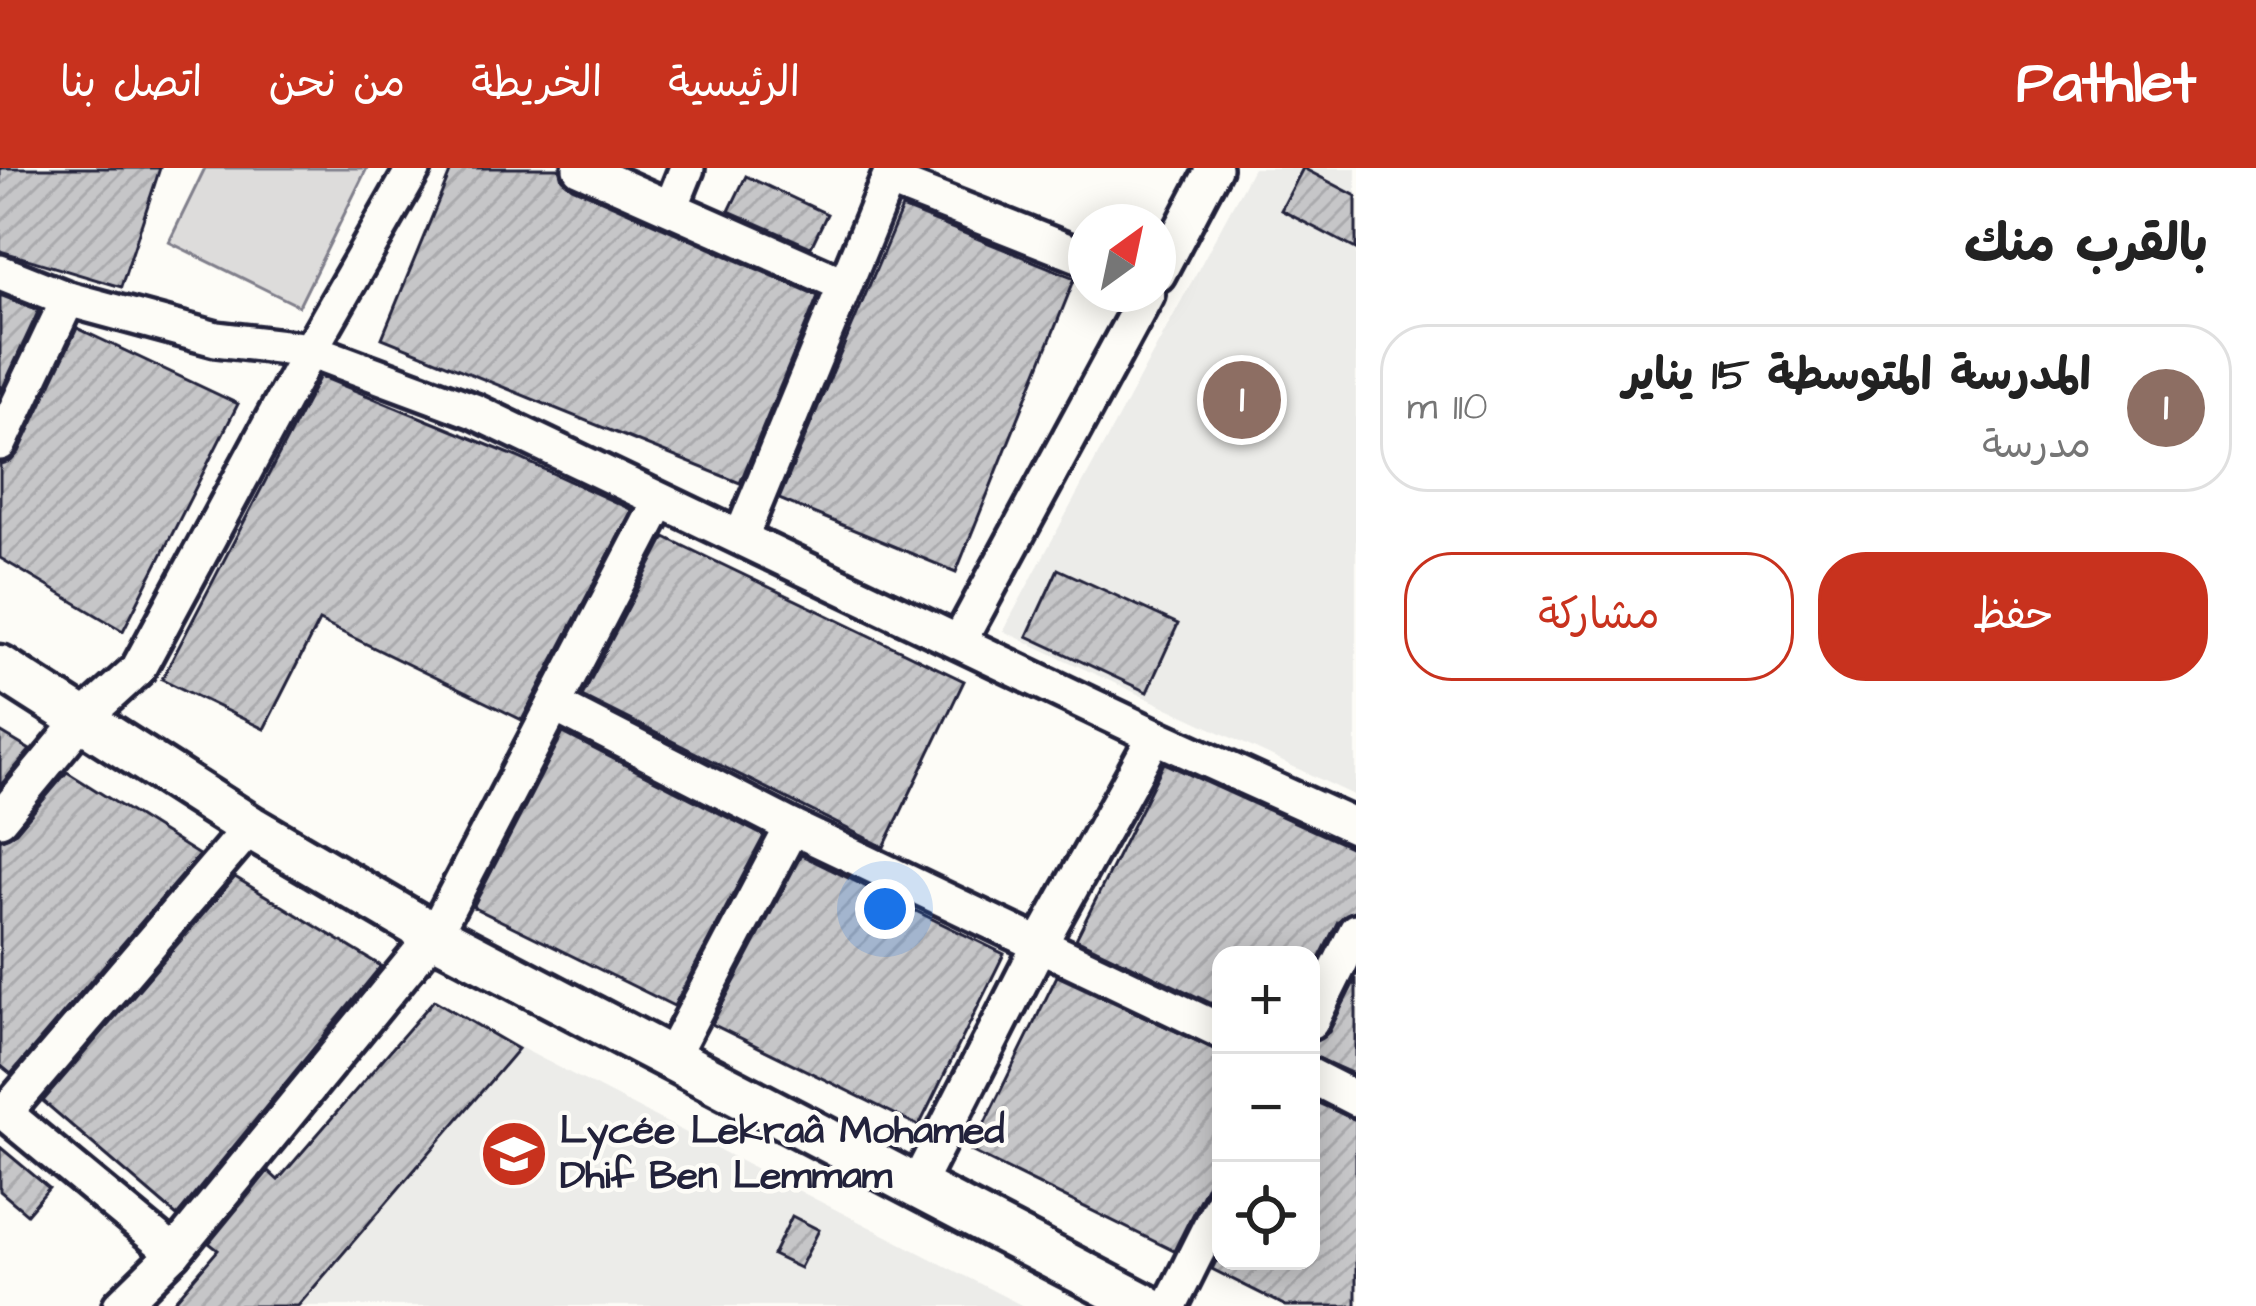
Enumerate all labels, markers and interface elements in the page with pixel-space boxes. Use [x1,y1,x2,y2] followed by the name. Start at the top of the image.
[2017,45,2196,124] text: Pathlet
[60,55,202,113] text: اتصل بنا
[268,55,405,113] text: من نحن
[471,55,602,113] text: الخريطة
[668,55,800,113] text: الرئيسية
[1068,204,1176,312] north arrow
[1964,210,2208,281] text: بالقرب منك
[1623,345,2091,407] text: المدرسة المتوسطة 15 يناير
[1203,355,1281,445] pin: 1
[1407,381,1488,435] text: 110 m
[2164,381,2169,435] text: 1
[1982,419,2091,473] text: مدرسة
[1404,552,1794,681] button: مشاركة
[1818,552,2208,681] button: حفظ
[855,879,915,939] your location
[1212,946,1320,1270] map controls
[1212,946,1320,1054] button: +
[1212,1054,1320,1162] button: −
[560,1105,1005,1204] place label: Lycée Lekraâ Mohamed Dhif Ben Lemmam
[479,1119,549,1189] school or university icon: Lycée Lekraâ Mohamed Dhif Ben Lemmam
[1212,1162,1320,1270] button: locate

